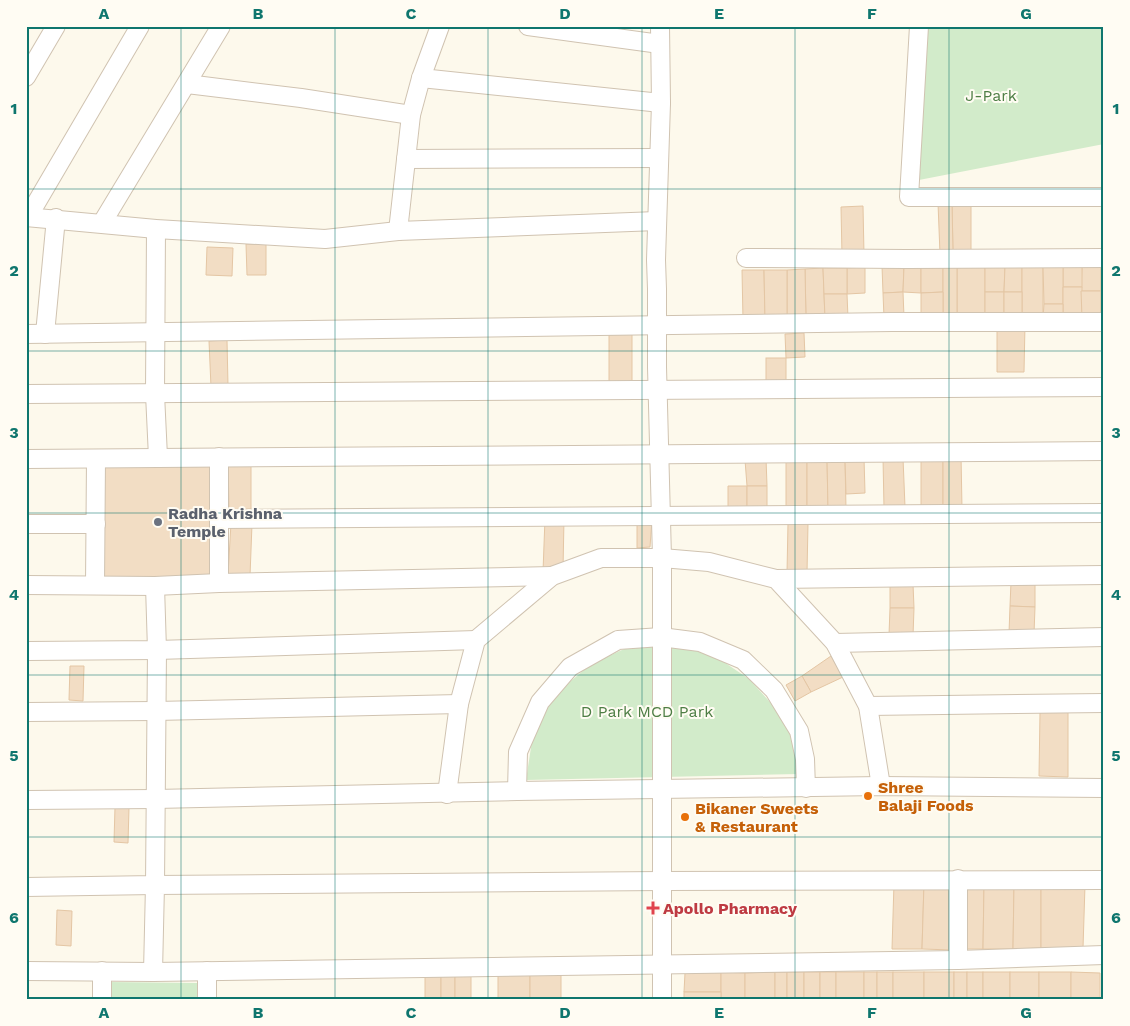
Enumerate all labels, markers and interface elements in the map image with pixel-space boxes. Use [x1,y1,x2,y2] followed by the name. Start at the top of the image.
[99,4,110,23] text: A
[253,4,264,23] text: B
[406,4,417,23] text: C
[559,4,571,23] text: D
[714,4,724,23] text: E
[867,4,877,23] text: F
[1020,4,1032,23] text: G
[965,86,1017,105] park label: J-Park
[11,99,17,118] text: 1
[1113,99,1119,118] text: 1
[9,261,19,280] text: 2
[1111,261,1121,280] text: 2
[9,423,19,442] text: 3
[1111,423,1121,442] text: 3
[168,504,283,541] place label: Radha Krishna Temple
[152,516,164,528] marker: Radha Krishna Temple
[9,585,19,604] text: 4
[1111,585,1121,604] text: 4
[581,702,713,721] park label: D Park MCD Park
[9,746,19,765] text: 5
[1111,746,1121,765] text: 5
[878,778,974,815] place label: Shree Balaji Foods
[862,790,874,802] marker: Shree Balaji Foods
[695,799,819,836] place label: Bikaner Sweets & Restaurant
[679,811,691,823] marker: Bikaner Sweets & Restaurant
[663,899,798,918] place label: Apollo Pharmacy
[647,902,659,914] marker: Apollo Pharmacy
[9,908,19,927] text: 6
[1111,908,1121,927] text: 6
[99,1003,110,1022] text: A
[253,1003,264,1022] text: B
[406,1003,417,1022] text: C
[559,1003,571,1022] text: D
[714,1003,724,1022] text: E
[867,1003,877,1022] text: F
[1020,1003,1032,1022] text: G

